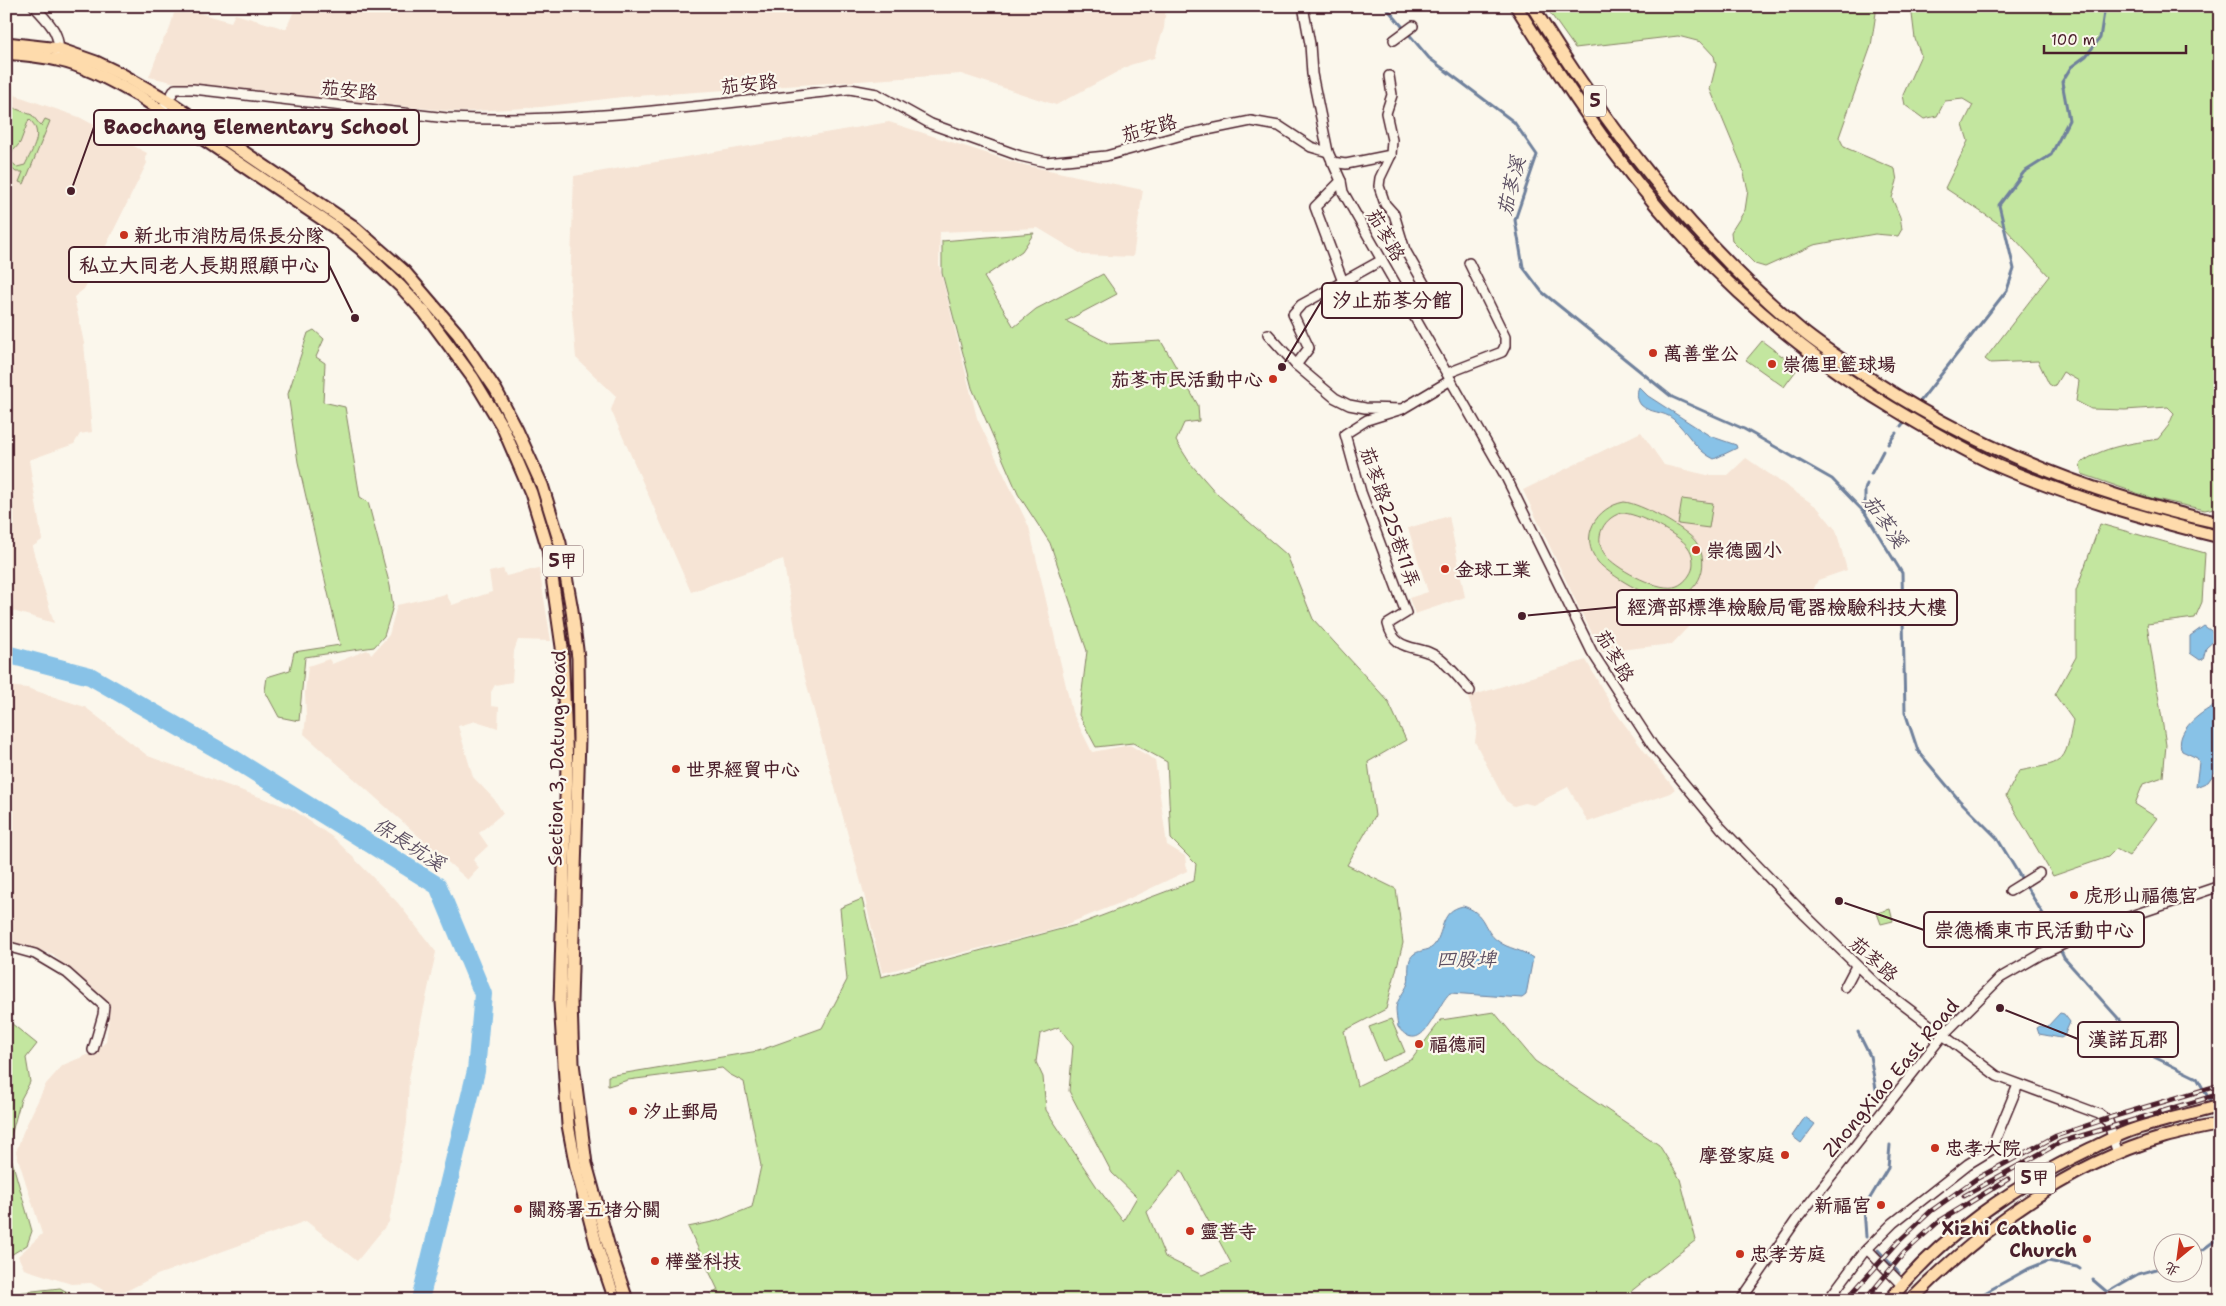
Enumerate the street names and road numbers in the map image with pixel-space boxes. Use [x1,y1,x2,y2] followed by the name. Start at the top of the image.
[719,69,779,99] street label: 茄安路
[319,75,379,105] street label: 茄安路
[1584,85,1606,116] road number: 5
[1118,109,1180,147] street label: 茄安路
[1361,204,1411,266] street label: 茄苳路
[1354,443,1426,591] street label: 茄苳路225巷11弄
[543,546,583,576] road number: 5甲
[1590,625,1640,687] street label: 茄苳路
[543,650,571,866] street label: Section 3, Datung Road
[1844,931,1904,987] street label: 茄苳路
[1817,994,1965,1162] street label: ZhongXiao East Road
[2015,1162,2055,1194] road number: 5甲

